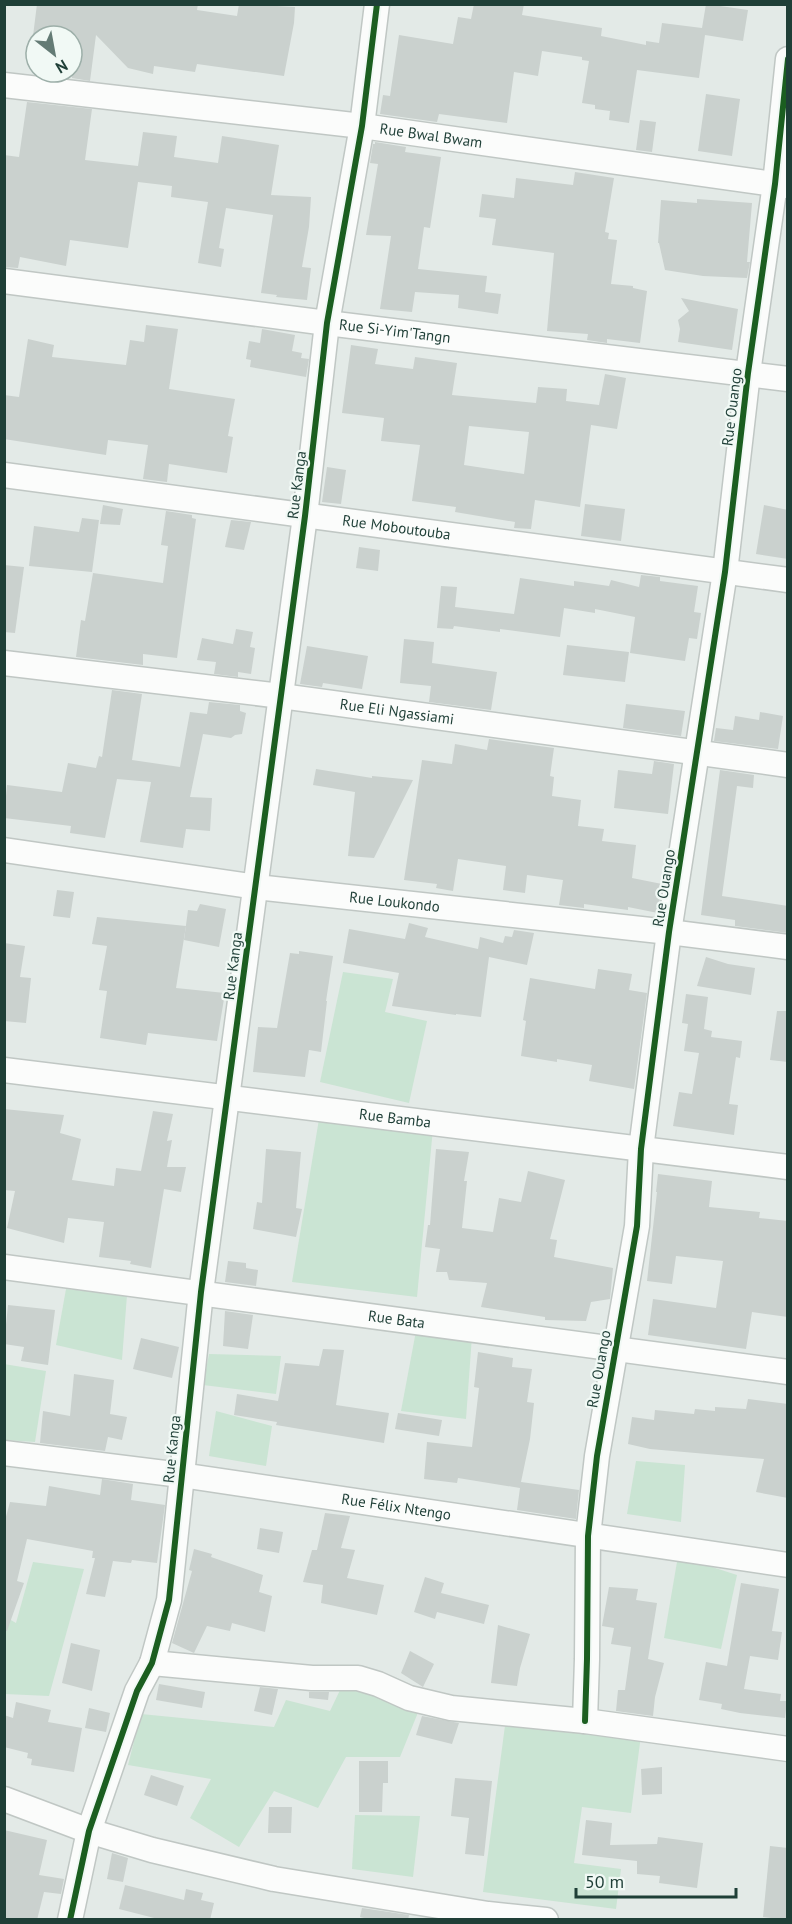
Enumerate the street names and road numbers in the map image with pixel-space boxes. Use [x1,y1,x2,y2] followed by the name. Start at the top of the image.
[378,119,484,152] street label: Rue Bwal Bwam
[338,315,452,347] street label: Rue Si-Yim'Tangn
[717,367,746,447] street label: Rue Ouango
[283,450,310,520] street label: Rue Kanga
[341,510,452,544] street label: Rue Moboutouba
[339,694,455,728] street label: Rue Eli Ngassiami
[648,848,679,928] street label: Rue Ouango
[348,887,441,916] street label: Rue Loukondo
[219,931,246,1001] street label: Rue Kanga
[358,1104,432,1132] street label: Rue Bamba
[367,1306,426,1332] street label: Rue Bata
[582,1329,615,1409] street label: Rue Ouango
[158,1414,185,1484] street label: Rue Kanga
[340,1489,452,1524] street label: Rue Félix Ntengo

